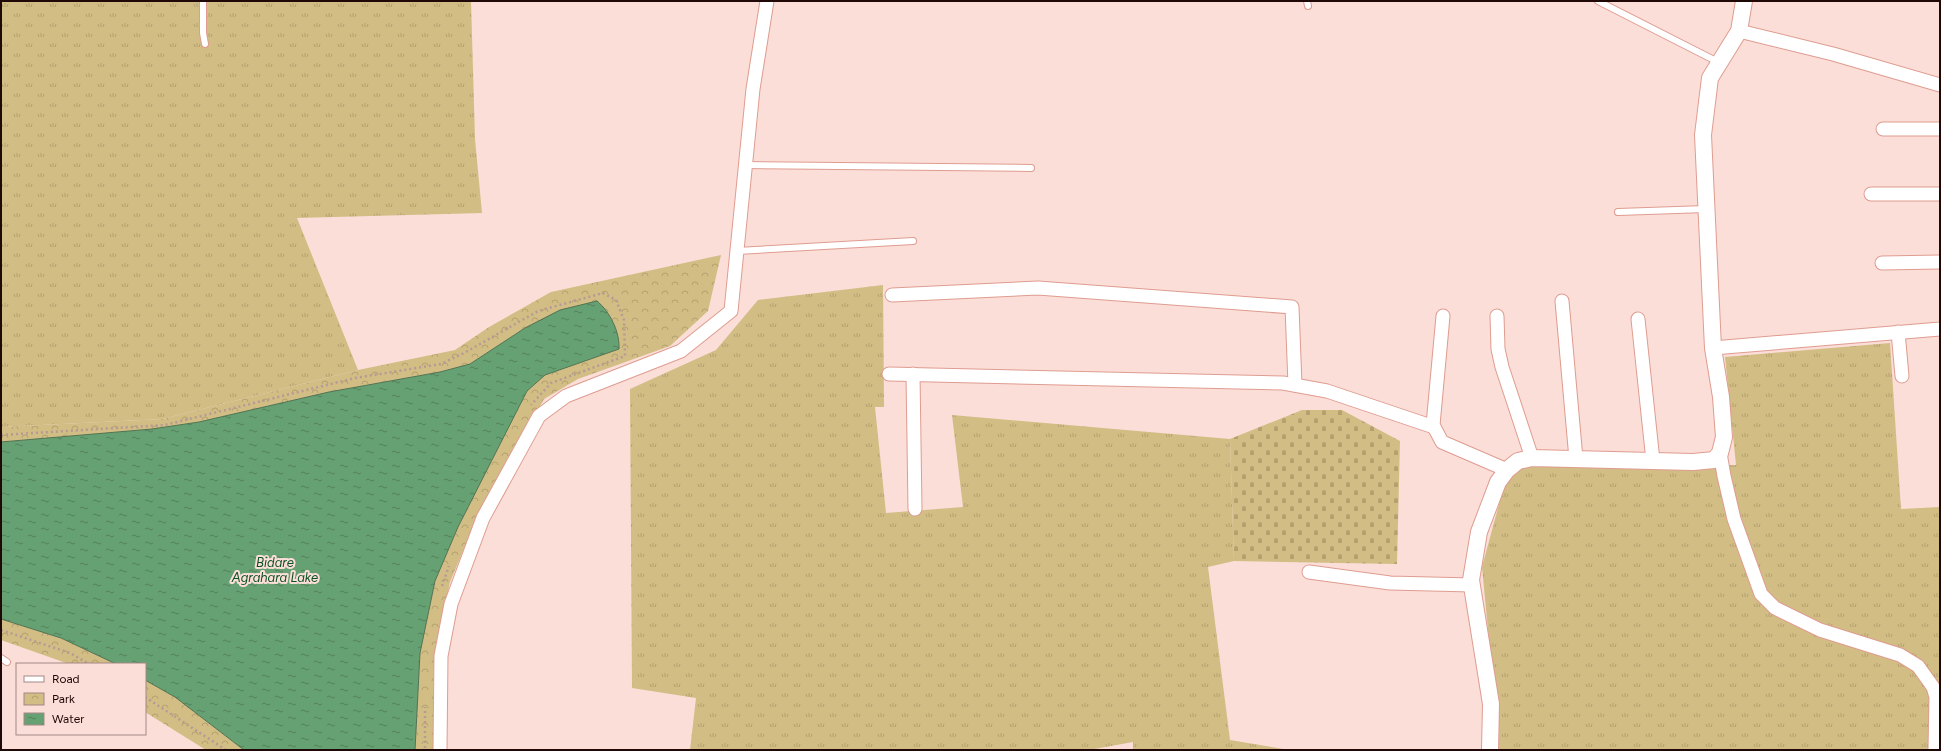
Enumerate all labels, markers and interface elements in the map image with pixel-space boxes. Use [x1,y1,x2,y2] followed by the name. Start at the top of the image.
[231,555,318,585] water label: Bidare Agrahara Lake
[16,663,146,735] legend
[52,672,80,686] text: Road
[52,692,75,706] text: Park
[52,712,84,726] text: Water

